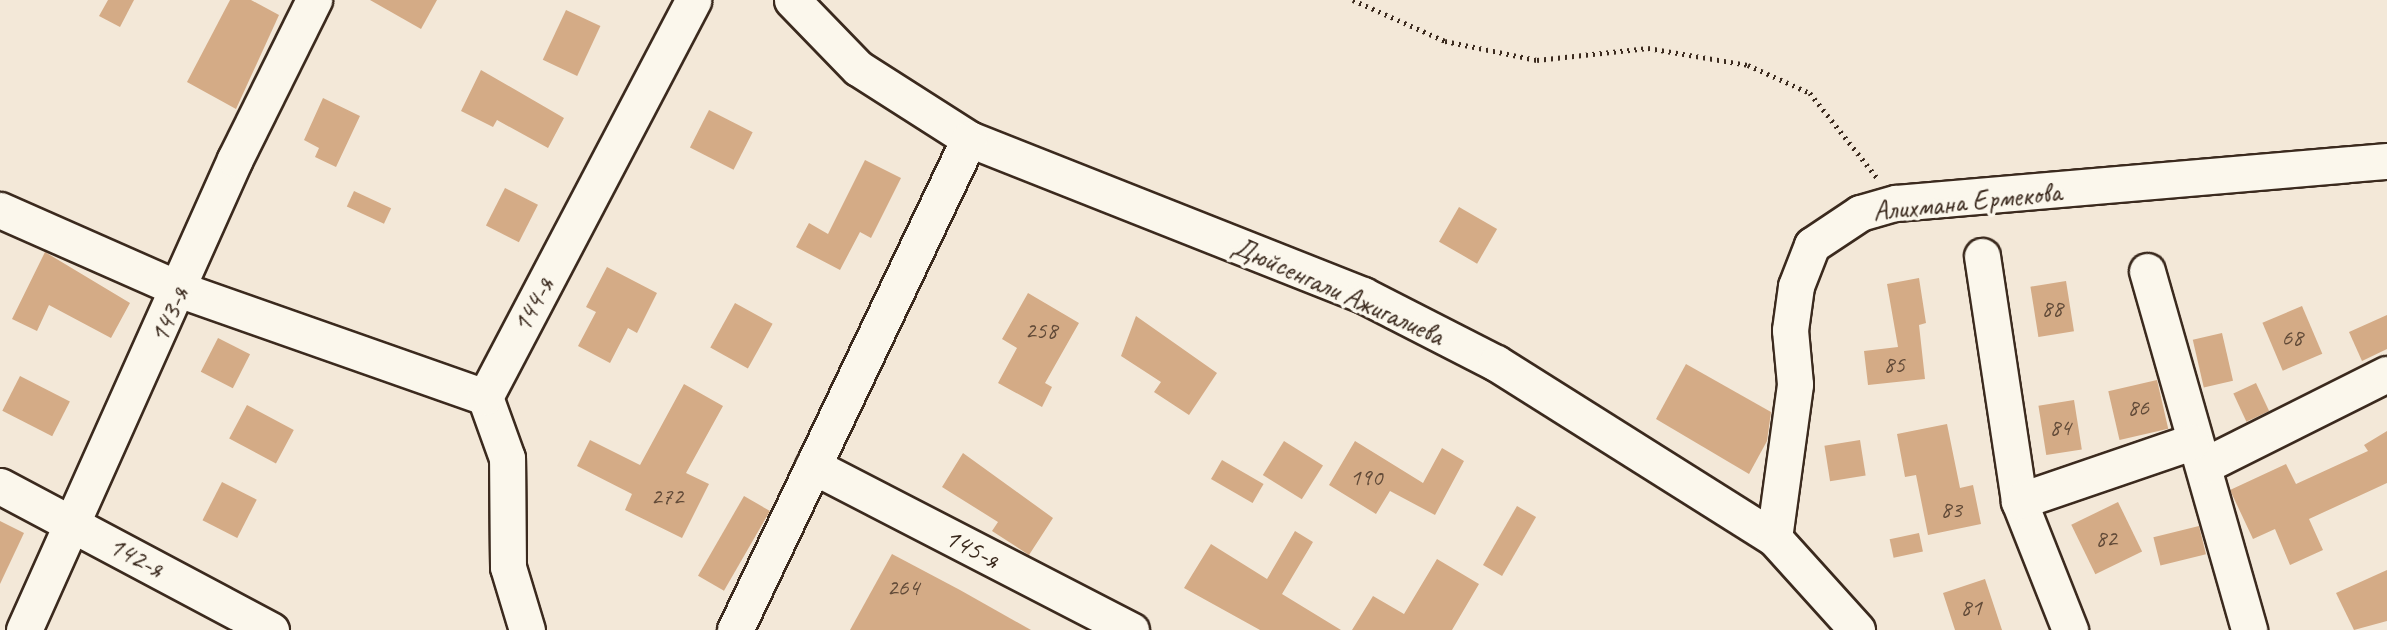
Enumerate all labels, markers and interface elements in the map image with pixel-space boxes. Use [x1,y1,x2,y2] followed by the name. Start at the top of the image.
[1870,175,2064,229] street label: Алихмана Ермекова
[1227,229,1449,353] street label: Дюйсенгали Ажигалиева
[505,272,561,338] street label: 144-я
[142,282,196,348] street label: 143-я
[2041,295,2063,323] house number: 88
[1025,317,1057,345] house number: 258
[2281,324,2303,352] house number: 68
[1883,351,1905,379] house number: 85
[2127,394,2149,422] house number: 86
[2049,414,2071,442] house number: 84
[1350,464,1382,492] house number: 190
[651,483,683,511] house number: 272
[1940,496,1962,524] house number: 83
[939,520,1005,576] street label: 145-я
[2095,525,2117,553] house number: 82
[103,529,169,585] street label: 142-я
[887,574,919,602] house number: 264
[1960,594,1982,622] house number: 81

